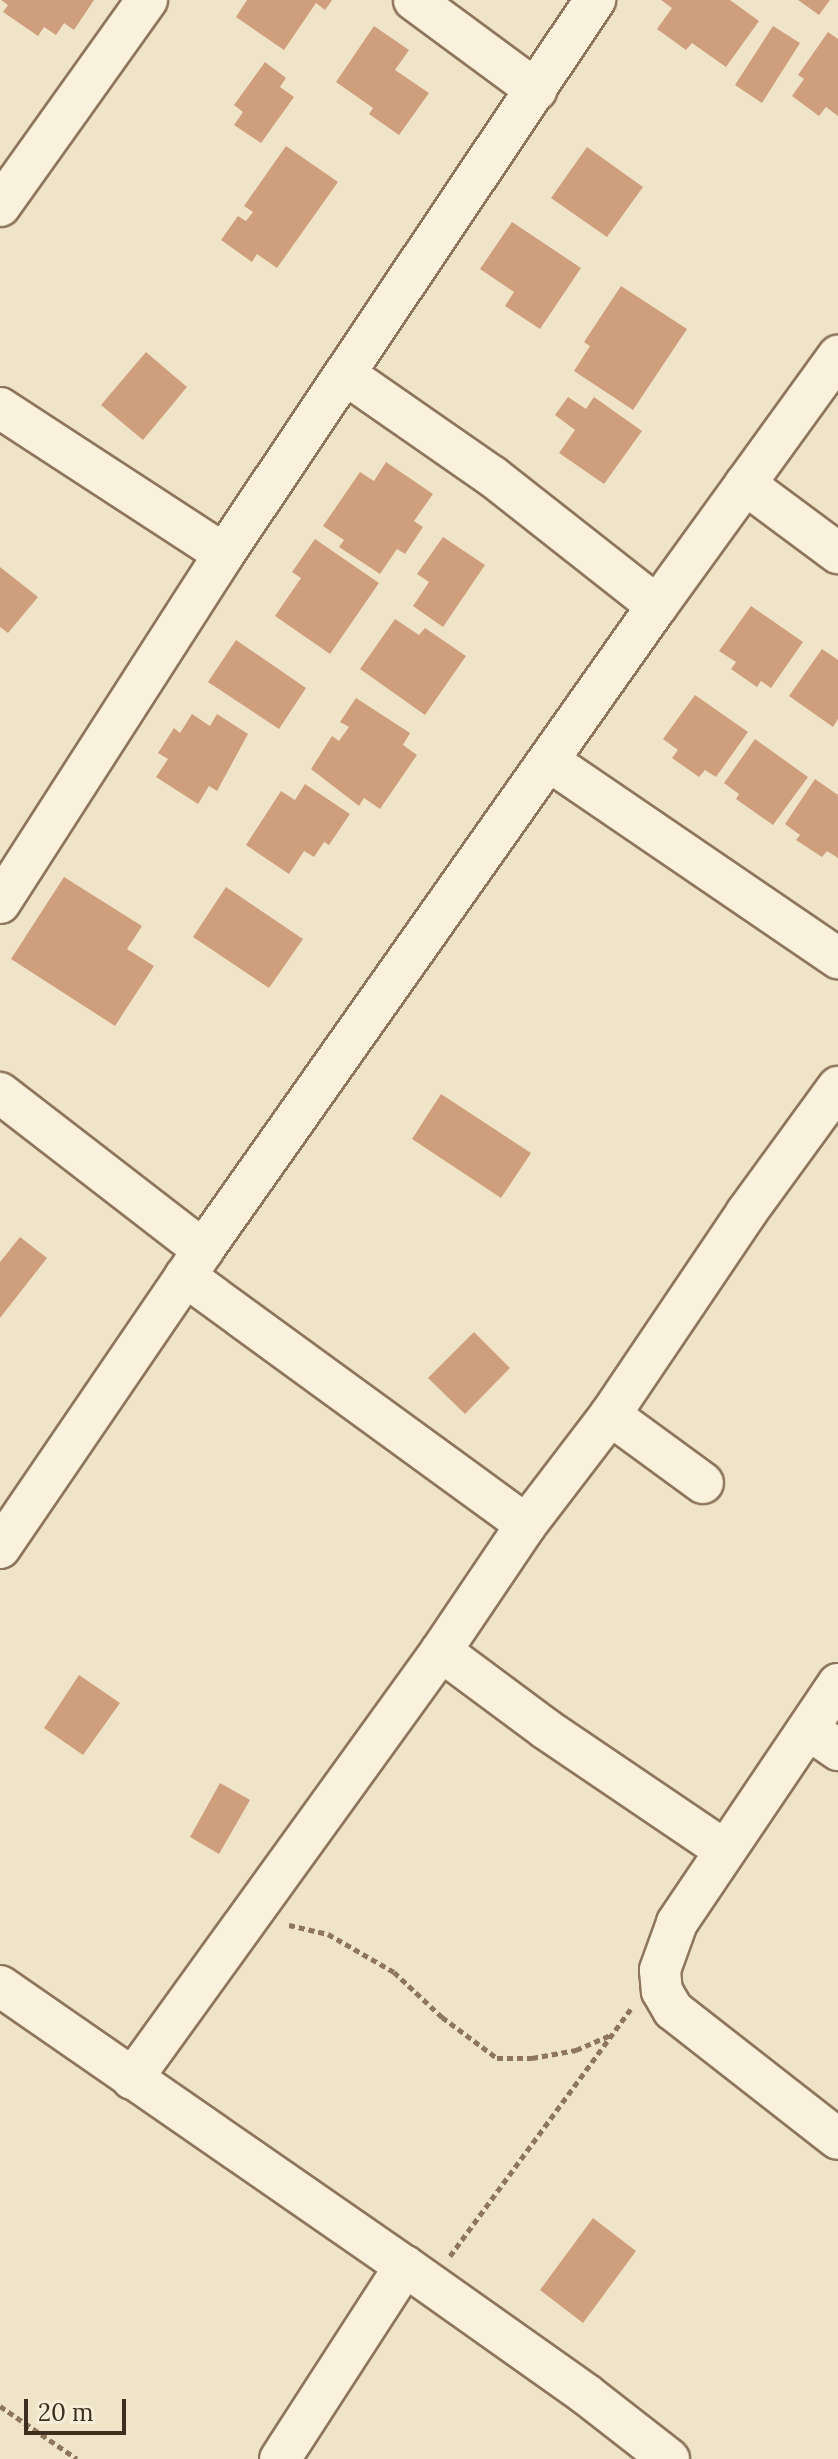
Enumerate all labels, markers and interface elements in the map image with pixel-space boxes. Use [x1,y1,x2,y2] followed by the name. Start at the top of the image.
[28,2383,130,2433] scale bar
[38,2397,94,2428] text: 20 m

